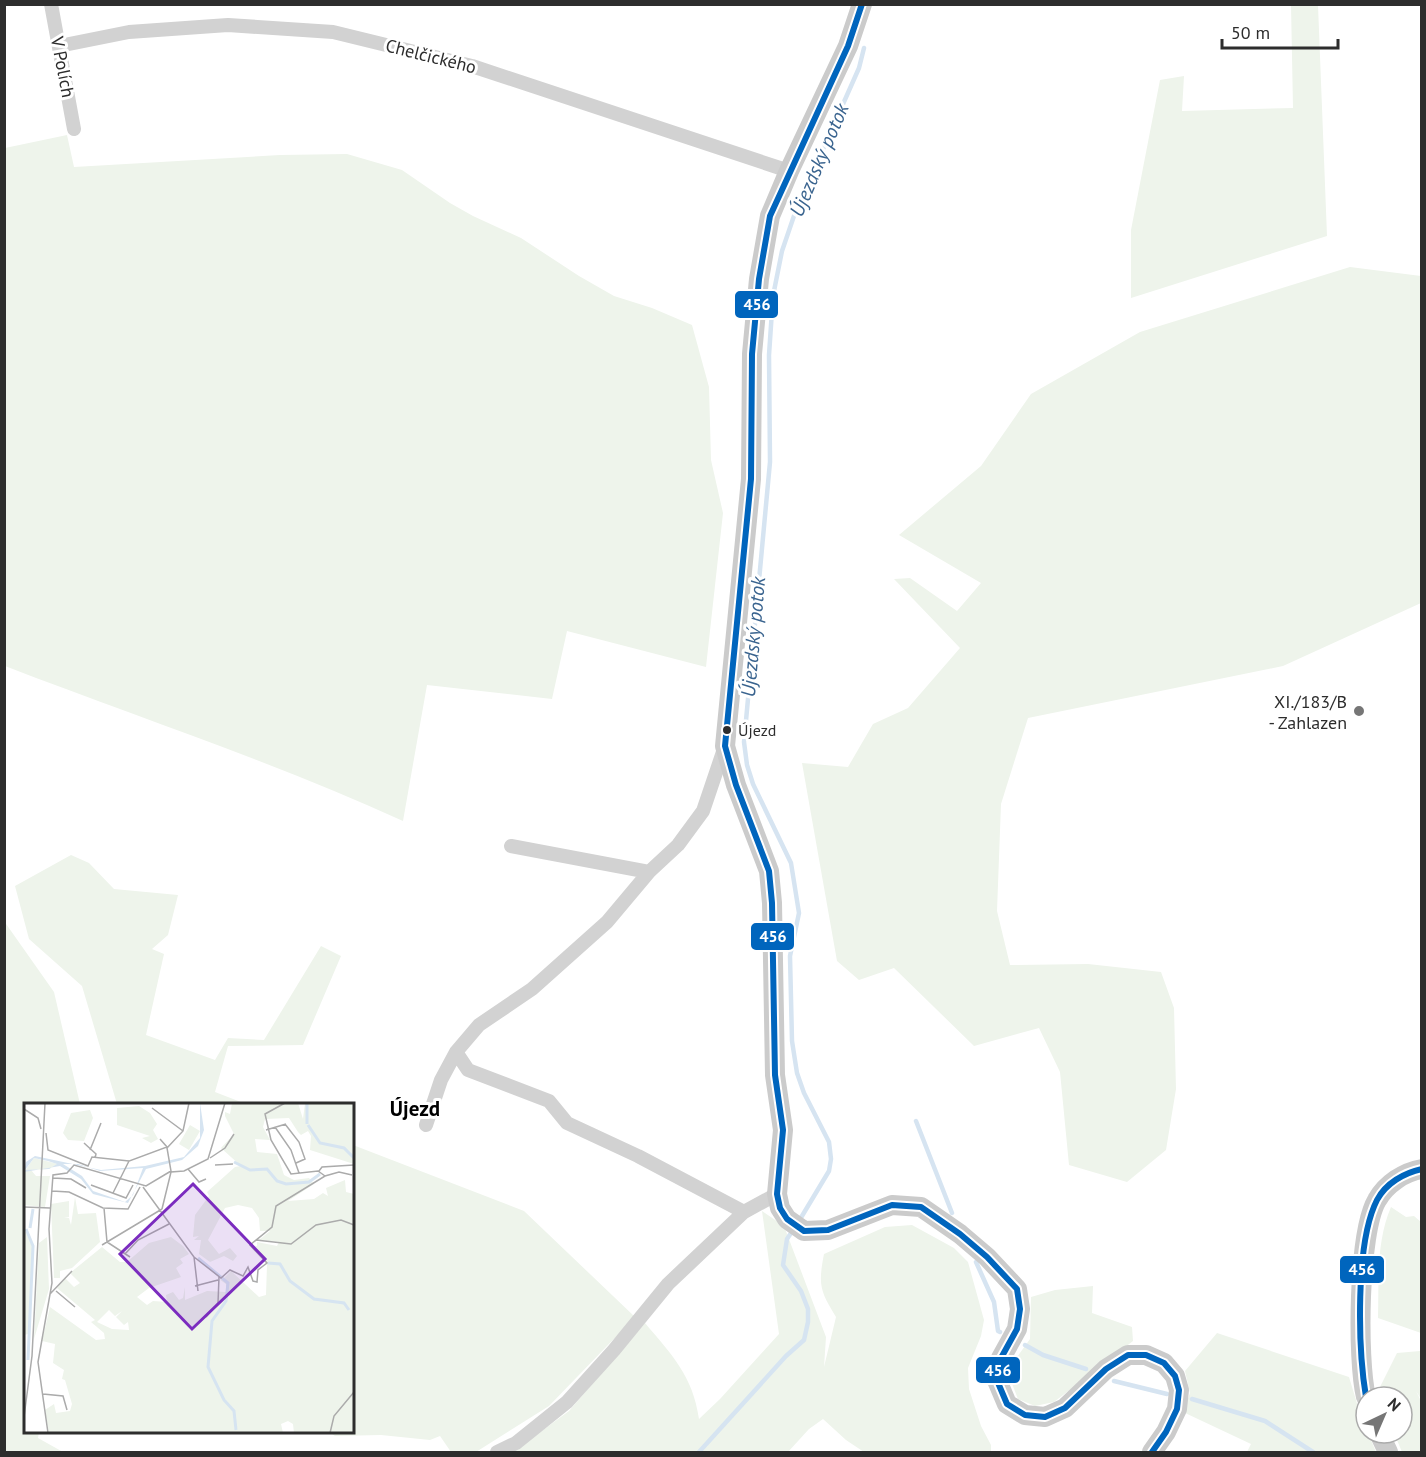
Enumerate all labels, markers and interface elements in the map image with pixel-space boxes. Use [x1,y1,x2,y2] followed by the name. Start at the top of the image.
[1222,12,1338,50] scale bar
[1231,21,1270,44] text: 50 m
[46,34,80,99] street label: V Polích
[383,34,479,78] street label: Chelčického
[783,98,855,221] water label: Újezdský potok
[734,290,779,319] line badge: 456
[743,294,771,314] text: 456
[735,575,771,698] water label: Újezdský potok
[1268,690,1347,734] place label: XI./183/B - Zahlazen
[1352,704,1366,718] marker: XI./183/B - Zahlazen
[738,720,776,740] place label: Újezd
[721,724,733,736] marker: Újezd
[750,922,795,951] line badge: 456
[759,926,787,946] text: 456
[390,1095,440,1122] district label: Újezd
[24,1103,354,1433] inset map
[1339,1255,1385,1284] line badge: 456
[1348,1259,1376,1279] text: 456
[975,1356,1021,1384] line badge: 456
[984,1360,1012,1380] text: 456
[1354,1385,1414,1445] north arrow
[1384,1393,1405,1415] text: N

